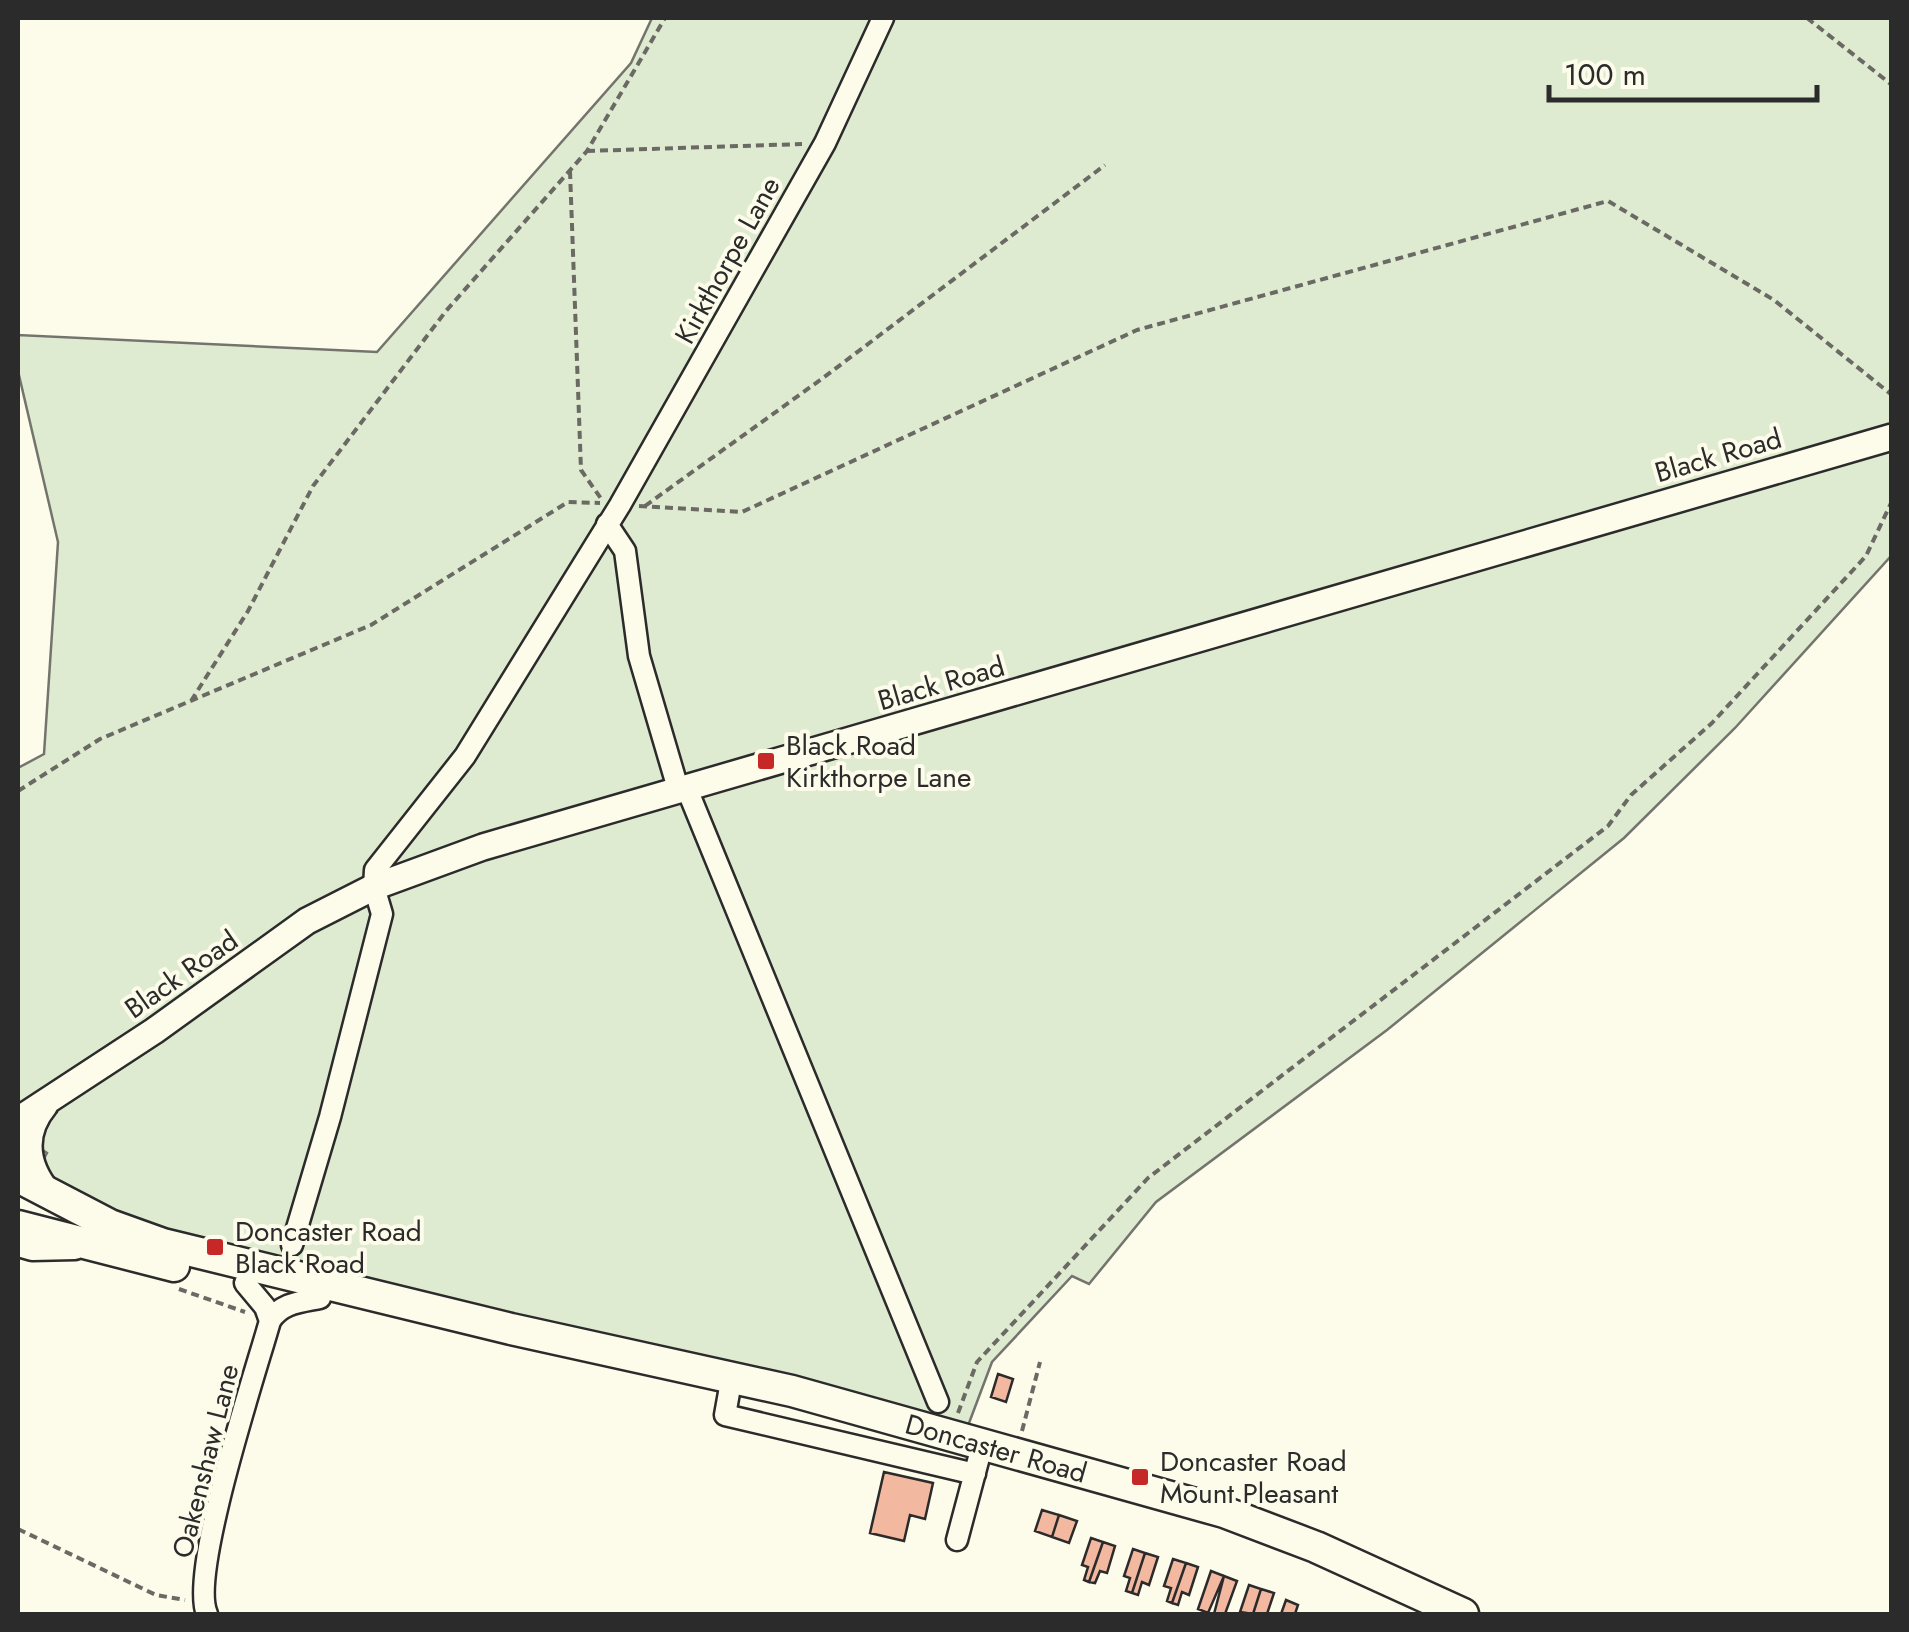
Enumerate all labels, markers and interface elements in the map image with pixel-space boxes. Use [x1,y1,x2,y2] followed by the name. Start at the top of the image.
[1549,40,1816,102] scale bar
[1564,53,1646,96] text: 100 m
[665,169,790,351] street label: Kirkthorpe Lane
[1650,418,1786,493] street label: Black Road
[873,646,1009,721] street label: Black Road
[786,725,971,798] place label: Black Road Kirkthorpe Lane
[755,750,777,772] marker: Black Road Kirkthorpe Lane
[116,920,246,1028] street label: Black Road
[235,1211,422,1284] place label: Doncaster Road Black Road
[204,1236,226,1258] marker: Doncaster Road Black Road
[162,1360,249,1562] street label: Oakenshaw Lane
[900,1404,1091,1494] street label: Doncaster Road
[1160,1441,1347,1514] place label: Doncaster Road Mount Pleasant
[1129,1466,1151,1488] marker: Doncaster Road Mount Pleasant

